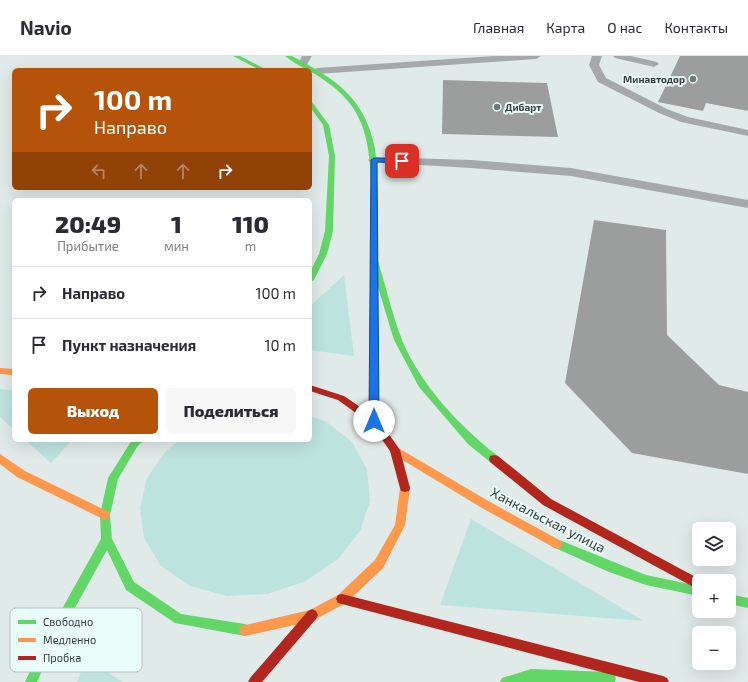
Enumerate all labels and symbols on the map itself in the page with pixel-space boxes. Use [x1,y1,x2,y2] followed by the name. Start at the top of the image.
[623,73,685,85] place label: Минавтодор
[688,74,698,84] marker: Минавтодор
[505,101,541,113] place label: Дибарт
[492,102,502,112] marker: Дибарт
[385,144,419,178] pin
[353,400,395,442] position arrow
[488,483,609,556] street label: Ханкальская улица
[10,608,142,672] legend
[43,615,93,628] text: Свободно
[43,633,96,646] text: Медленно
[43,651,81,664] text: Пробка

